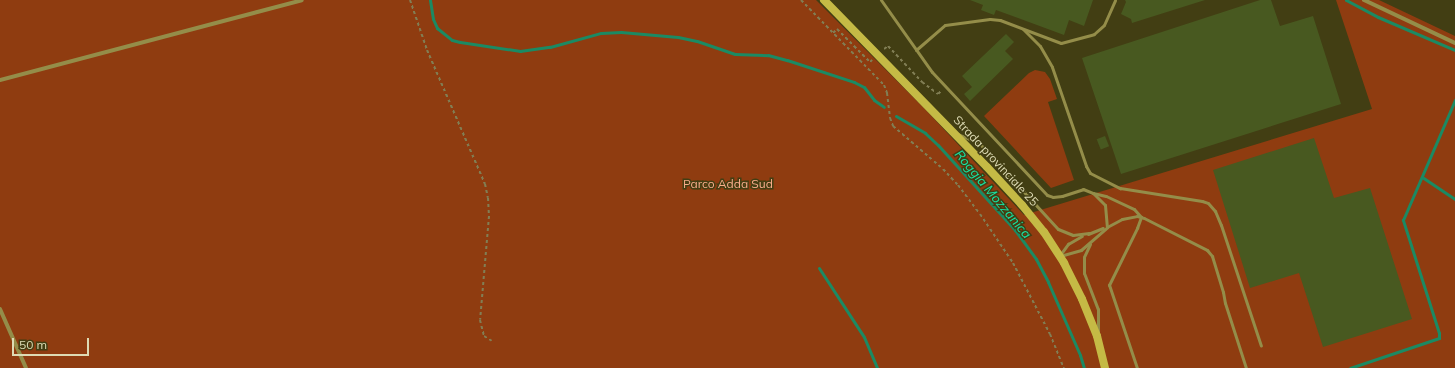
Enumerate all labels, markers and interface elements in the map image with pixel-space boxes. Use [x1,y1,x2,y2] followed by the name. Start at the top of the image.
[950,113,1042,209] street label: Strada provinciale 25
[951,147,1035,241] water label: Roggia Mozzanica
[683,177,773,191] park label: Parco Adda Sud
[14,330,91,356] scale bar
[19,337,47,352] text: 50 m

